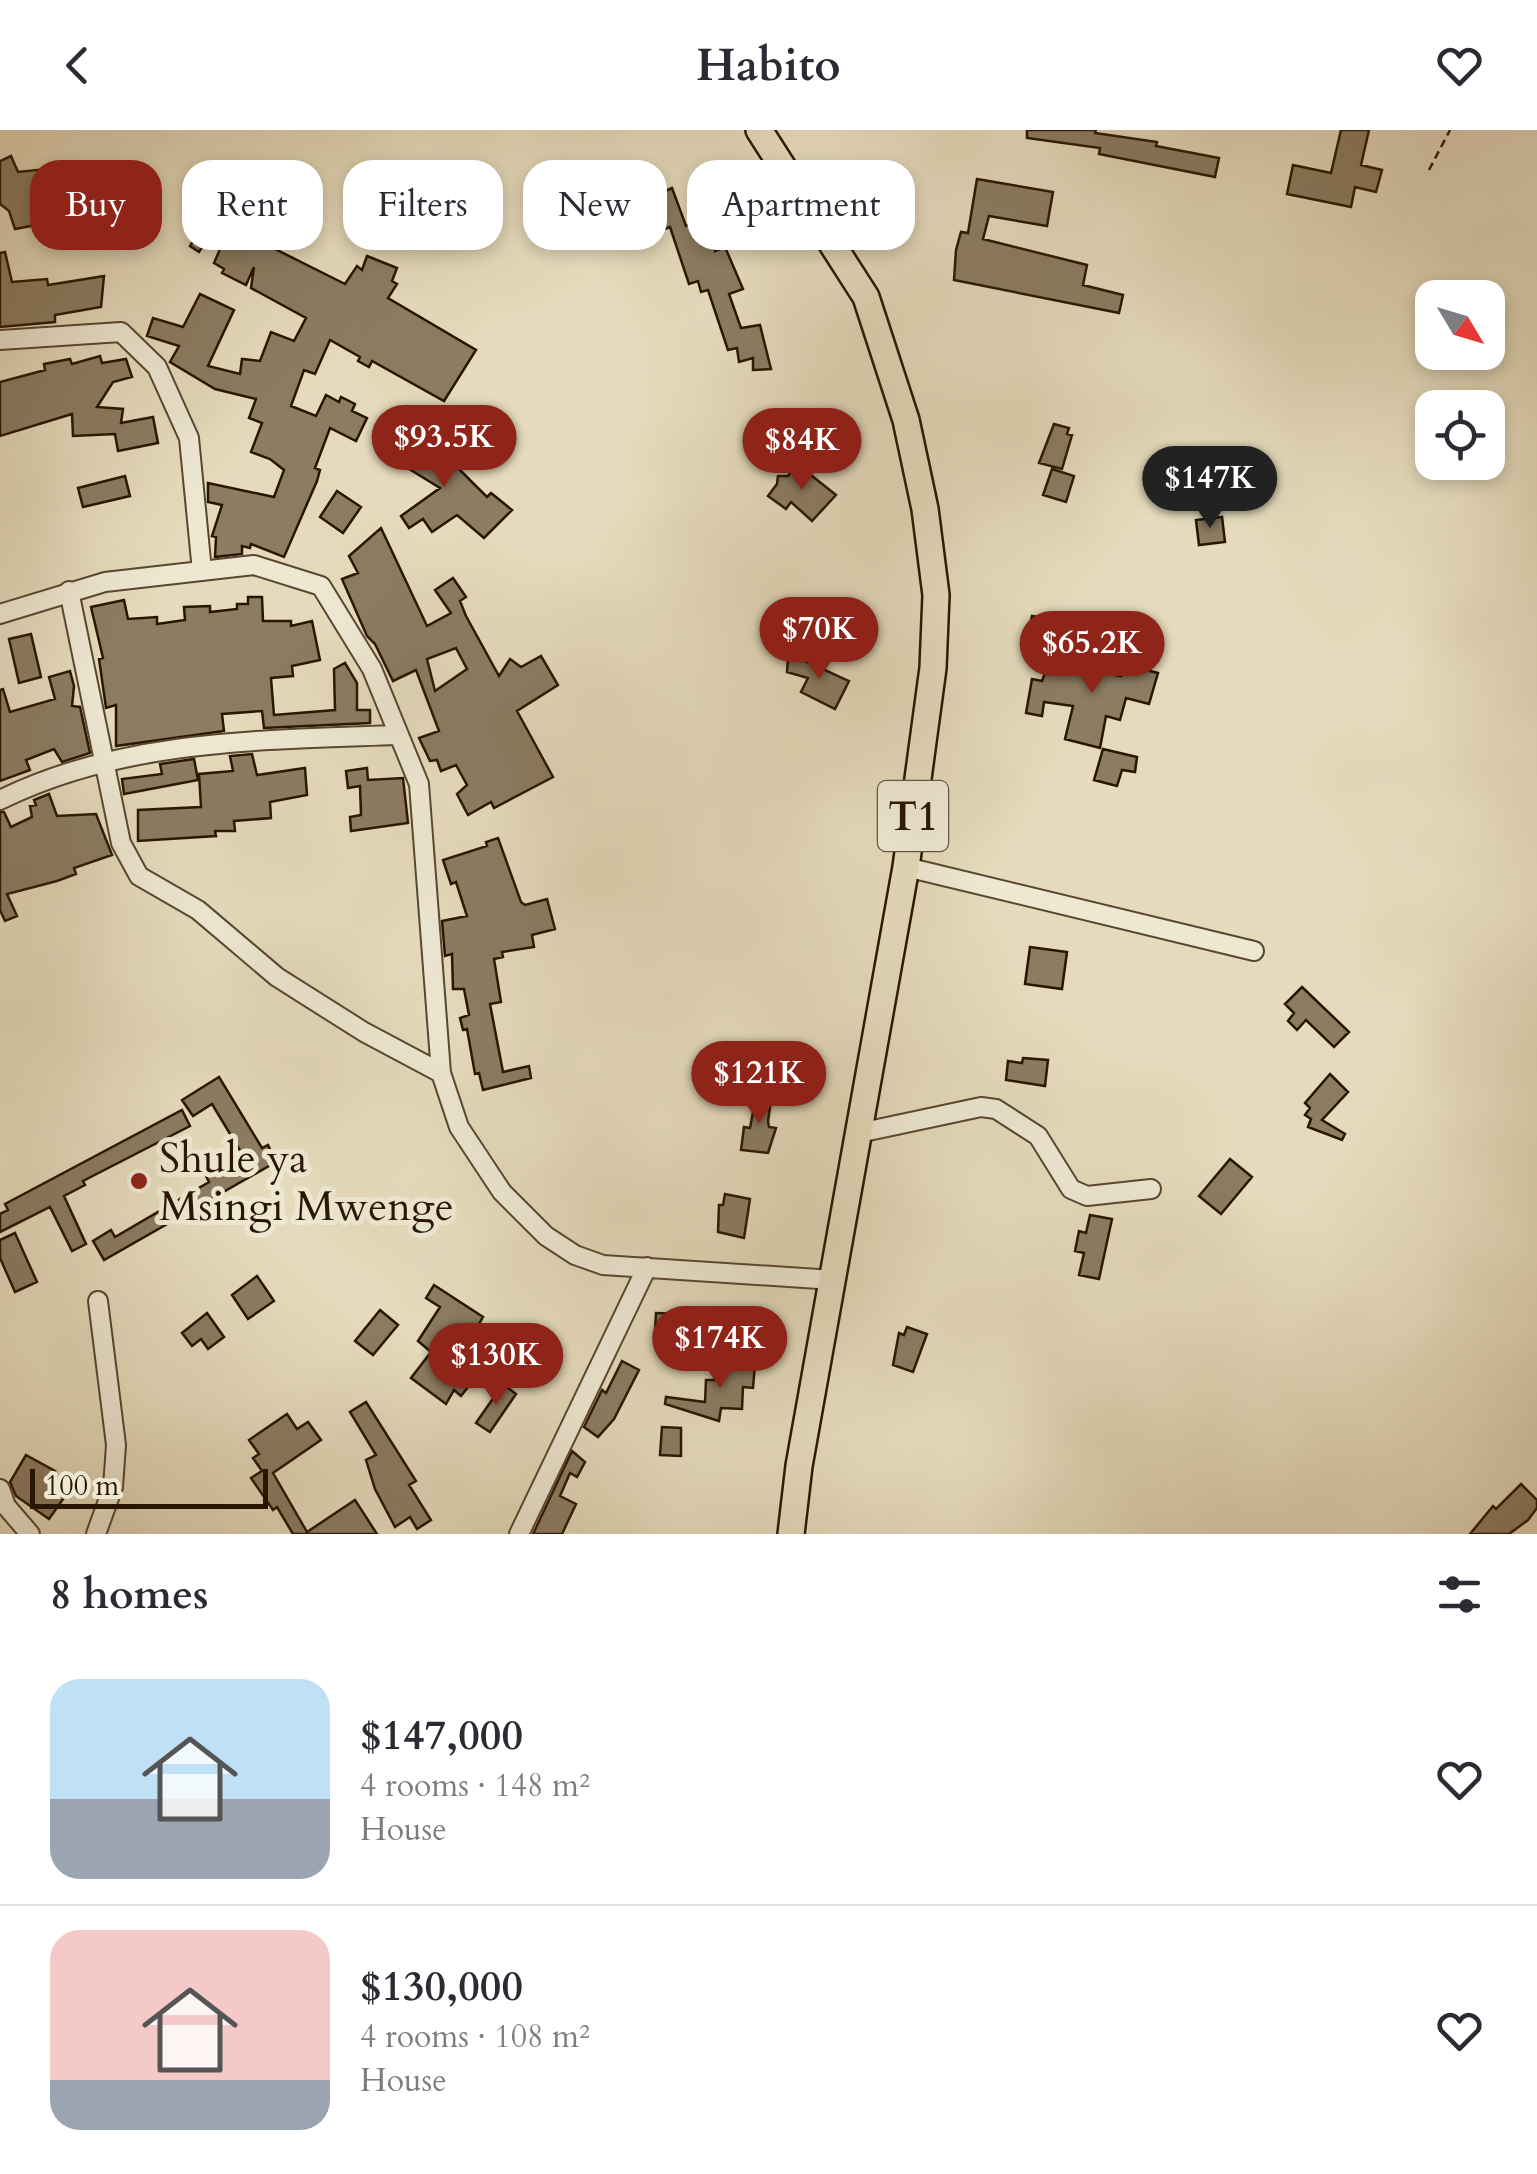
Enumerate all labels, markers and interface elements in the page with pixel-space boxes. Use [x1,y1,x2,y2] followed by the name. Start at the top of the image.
[696,35,841,96] text: Habito
[50,38,105,93] icon: back
[1432,38,1487,93] icon: heart
[30,160,162,250] chip: Buy
[182,160,323,250] chip: Rent
[343,160,503,250] chip: Filters
[523,160,667,250] chip: New
[687,160,915,250] chip: Apartment
[1415,280,1505,370] north arrow
[1415,280,1505,480] map controls
[1415,390,1505,480] button: locate
[363,405,525,490] pin: $93.5K
[743,408,861,493] pin: $84K
[394,415,494,459] text: $93.5K
[764,418,840,462] text: $84K
[1140,446,1280,531] pin: $147K
[1164,456,1256,500] text: $147K
[760,597,878,682] pin: $70K
[781,607,857,651] text: $70K
[1011,611,1173,696] pin: $65.2K
[1042,621,1142,665] text: $65.2K
[878,781,948,851] road number: T1
[689,1041,829,1126] pin: $121K
[713,1051,805,1095] text: $121K
[159,1130,454,1235] place label: Shule ya Msingi Mwenge
[128,1170,150,1192] marker: Shule ya Msingi Mwenge
[650,1306,790,1391] pin: $174K
[674,1316,766,1360] text: $174K
[426,1323,566,1408] pin: $130K
[450,1333,542,1377] text: $130K
[30,1464,268,1508] scale bar
[45,1467,119,1505] text: 100 m
[50,1566,208,1623] text: 8 homes
[1432,1567,1487,1622] icon: filters
[360,1707,523,1764] text: $147,000
[130,1719,250,1839] icon: home
[1432,1752,1487,1807] icon: heart
[360,1764,590,1808] text: 4 rooms · 148 m²
[360,1808,447,1852] text: House
[360,1958,523,2015] text: $130,000
[130,1970,250,2090] icon: home
[1432,2003,1487,2058] icon: heart
[360,2015,590,2059] text: 4 rooms · 108 m²
[360,2059,447,2103] text: House

